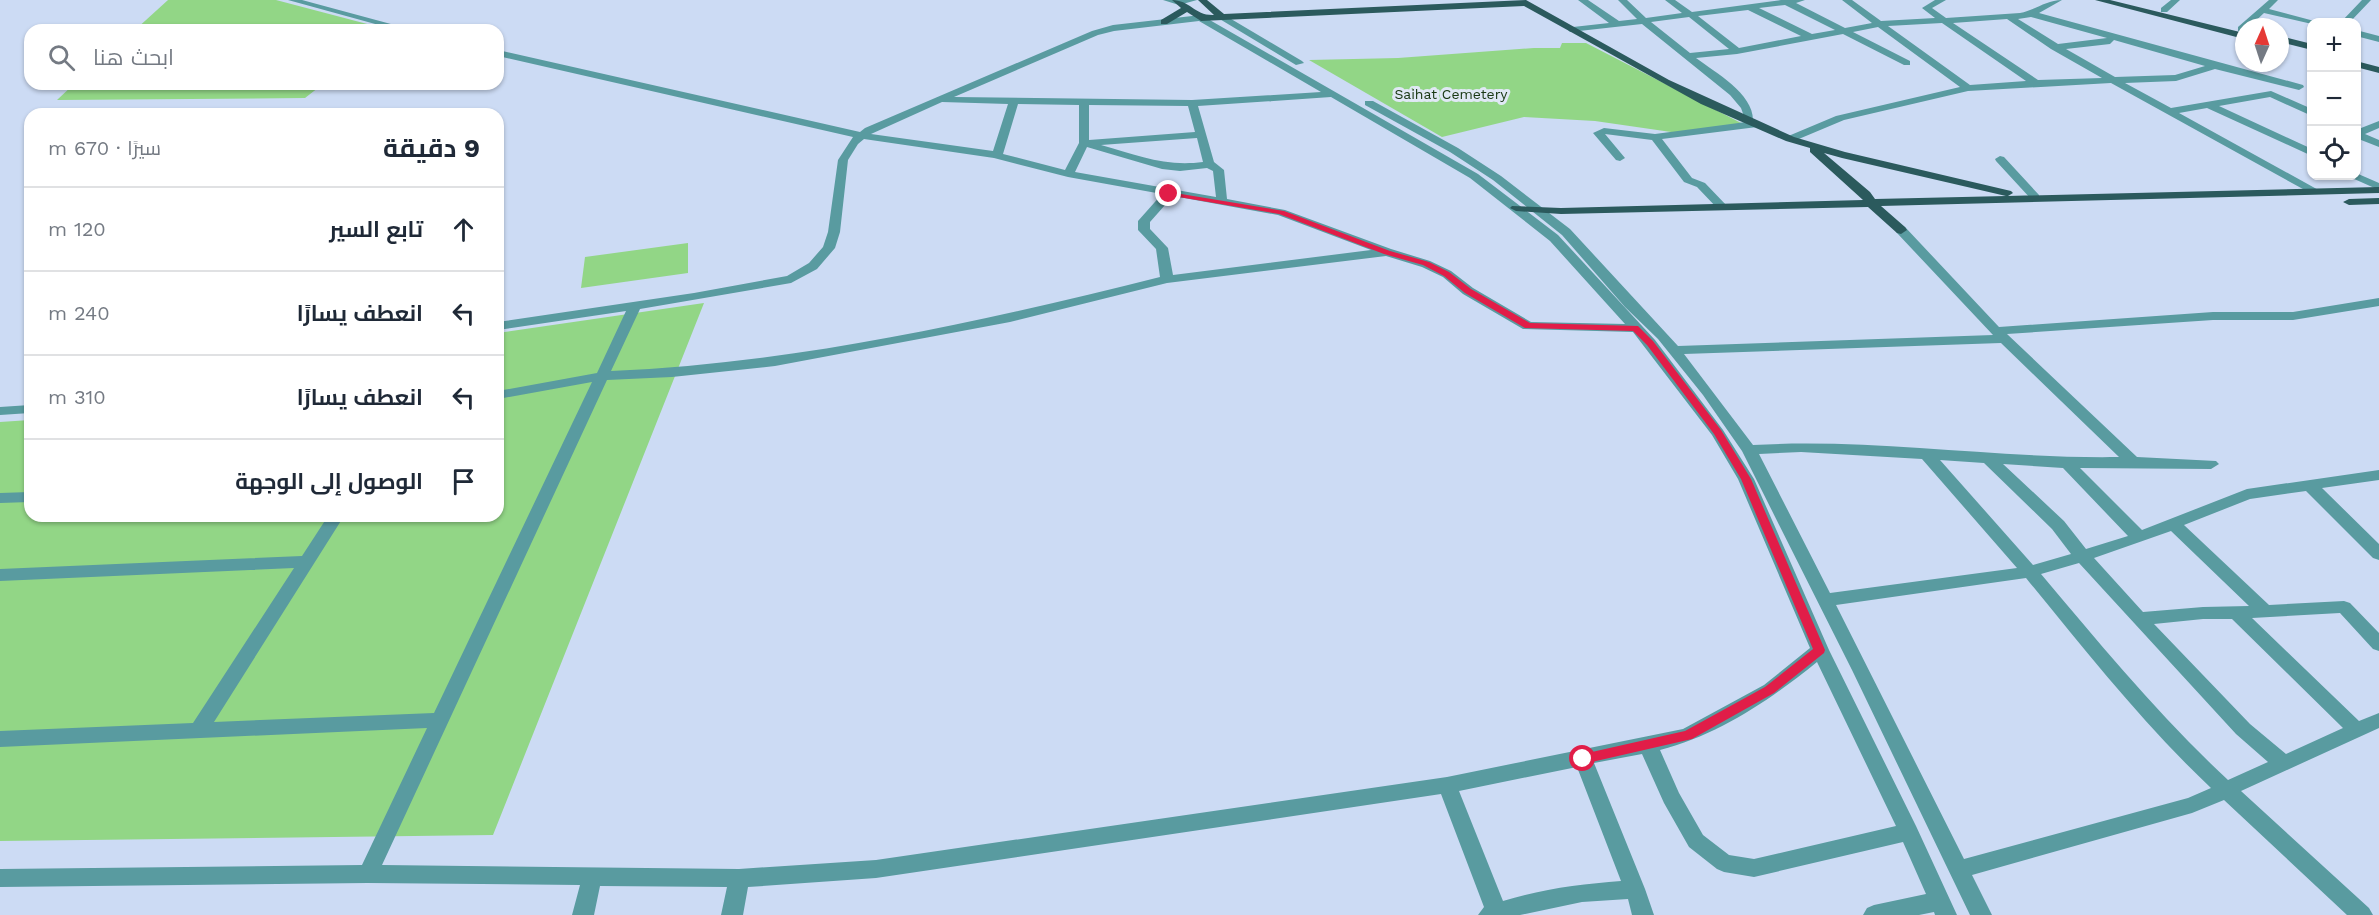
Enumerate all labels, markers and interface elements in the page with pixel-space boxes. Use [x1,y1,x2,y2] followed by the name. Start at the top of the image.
[2235,18,2289,72] north arrow
[2307,18,2361,180] map controls
[2307,18,2361,72] button: +
[24,24,504,90] search box
[45,41,78,74] icon: search
[93,45,174,70] text: ابحث هنا
[2307,72,2361,126] button: −
[1394,86,1508,102] park label: Saihat Cemetery
[2307,126,2361,180] button: locate
[383,133,480,163] text: 9 دقيقة
[48,136,161,160] text: سيرًا · 670 m
[1155,180,1181,206] route end
[447,213,480,246] icon: ahead
[48,217,106,241] text: 120 m
[329,217,423,242] text: تابع السير
[447,297,480,330] icon: left
[48,301,110,325] text: 240 m
[297,301,423,326] text: انعطف يسارًا
[447,381,480,414] icon: left
[48,385,106,409] text: 310 m
[297,385,423,410] text: انعطف يسارًا
[447,465,480,498] icon: arrive
[235,469,423,494] text: الوصول إلى الوجهة
[1569,745,1595,771] route start

